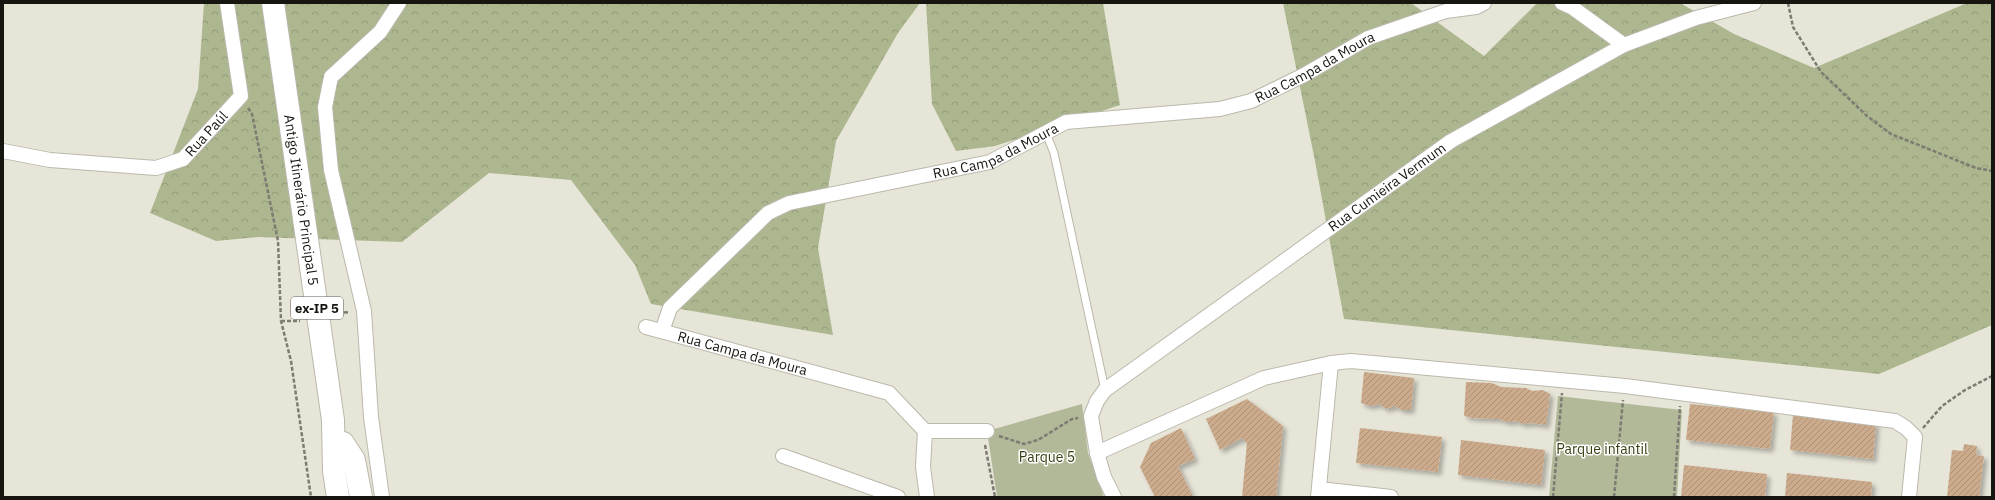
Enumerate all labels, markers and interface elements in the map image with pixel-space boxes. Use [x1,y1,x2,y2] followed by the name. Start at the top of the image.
[1252,27,1377,107] street label: Rua Campa da Moura
[181,107,232,160] street label: Rua Paúl
[280,113,323,287] street label: Antigo Itinerário Principal 5
[931,119,1062,182] street label: Rua Campa da Moura
[1325,139,1449,235] street label: Rua Cumieira Vermum
[291,297,343,319] road number: ex-IP 5
[676,327,810,380] street label: Rua Campa da Moura
[1556,440,1648,458] park label: Parque infantil
[1019,448,1075,466] park label: Parque 5

